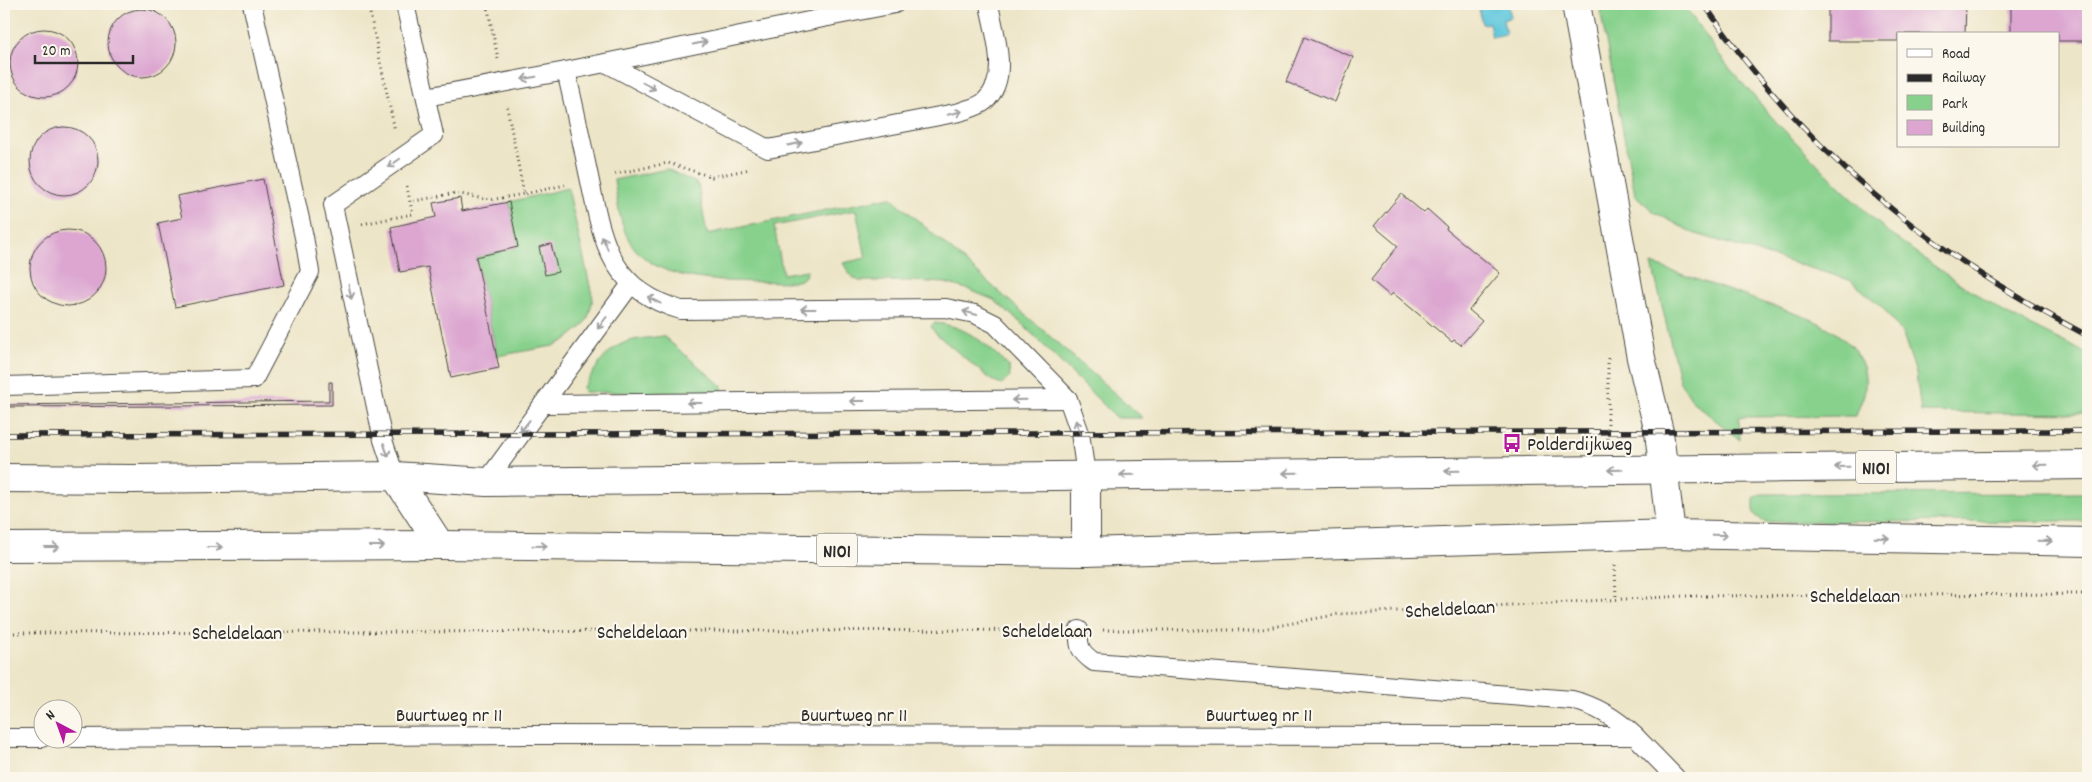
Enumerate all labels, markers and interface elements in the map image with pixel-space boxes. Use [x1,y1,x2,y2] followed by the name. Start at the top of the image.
[35,32,132,64] scale bar
[1897,32,2060,148] legend
[691,38,707,48] one-way arrow
[42,41,70,63] text: 20 m
[1942,44,1970,66] text: Road
[1942,68,1986,90] text: Railway
[521,74,537,84] one-way arrow
[641,82,656,91] one-way arrow
[1942,94,1968,116] text: Park
[946,108,962,117] one-way arrow
[1942,118,1985,140] text: Building
[787,138,803,148] one-way arrow
[387,158,401,168] one-way arrow
[600,236,610,251] one-way arrow
[346,283,355,299] one-way arrow
[647,295,662,305] one-way arrow
[800,304,816,314] one-way arrow
[962,308,978,317] one-way arrow
[596,316,607,329] one-way arrow
[1012,395,1028,405] one-way arrow
[849,397,865,406] one-way arrow
[687,398,703,408] one-way arrow
[520,419,531,432] one-way arrow
[1072,420,1082,436] one-way arrow
[1501,432,1523,454] bus stop icon: Polderdijkweg
[1527,432,1632,460] place label: Polderdijkweg
[382,442,391,457] one-way arrow
[1856,451,1896,484] road number: N101
[2032,460,2048,470] one-way arrow
[1834,462,1850,472] one-way arrow
[1607,465,1624,475] one-way arrow
[1445,467,1461,476] one-way arrow
[1282,468,1298,478] one-way arrow
[1120,470,1136,480] one-way arrow
[1711,530,1727,540] one-way arrow
[1874,533,1890,543] one-way arrow
[817,534,857,566] road number: N101
[2036,536,2052,546] one-way arrow
[369,541,385,551] one-way arrow
[44,542,60,552] one-way arrow
[206,542,223,552] one-way arrow
[532,542,548,551] one-way arrow
[1810,584,1900,612] street label: Scheldelaan
[1404,595,1496,627] street label: Scheldelaan
[1002,619,1092,647] street label: Scheldelaan
[597,620,687,648] street label: Scheldelaan
[192,621,282,649] street label: Scheldelaan
[32,700,82,750] north arrow
[396,703,502,731] street label: Buurtweg nr 11
[801,703,907,731] street label: Buurtweg nr 11
[1206,703,1312,731] street label: Buurtweg nr 11
[42,706,60,726] text: N

